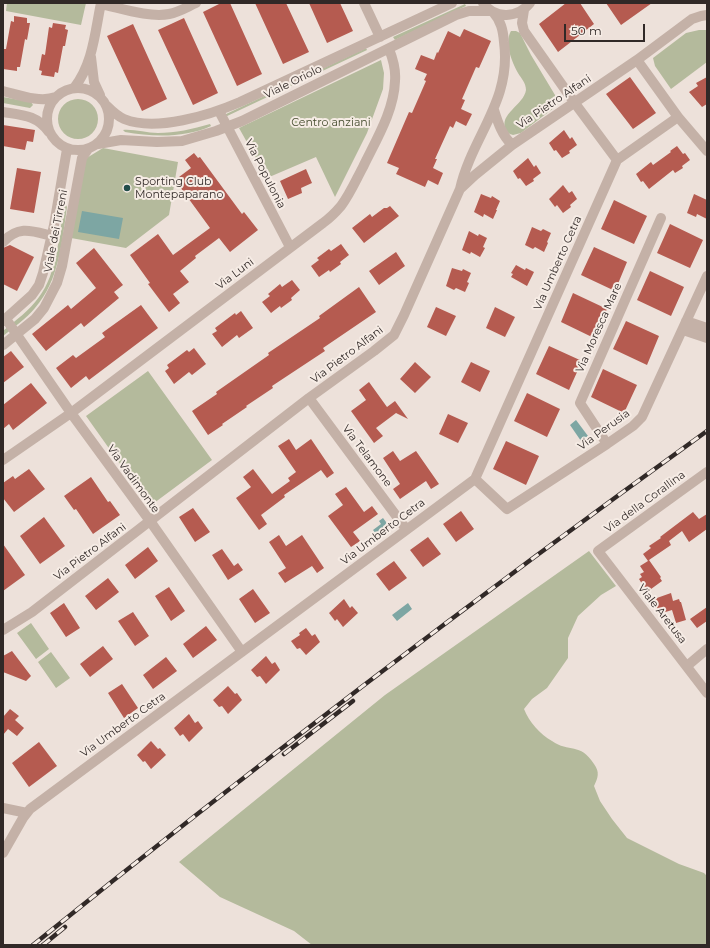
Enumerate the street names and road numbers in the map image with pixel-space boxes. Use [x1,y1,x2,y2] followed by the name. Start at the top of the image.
[262,62,324,102] street label: Viale Oriolo
[514,72,594,132] street label: Via Pietro Alfani
[242,137,288,211] street label: Via Populonia
[41,188,71,274] street label: Viale dei Tirreni
[531,214,585,312] street label: Via Umberto Cetra
[213,255,257,293] street label: Via Luni
[573,281,625,375] street label: Via Moresca Mare
[308,323,386,387] street label: Via Pietro Alfani
[576,407,632,453] street label: Via Perusia
[339,422,395,490] street label: Via Telamone
[104,442,162,516] street label: Via Vadimonte
[602,468,688,536] street label: Via della Corallina
[338,496,428,568] street label: Via Umberto Cetra
[51,520,129,584] street label: Via Pietro Alfani
[635,582,689,646] street label: Viale Aretusa
[78,690,168,760] street label: Via Umberto Cetra

